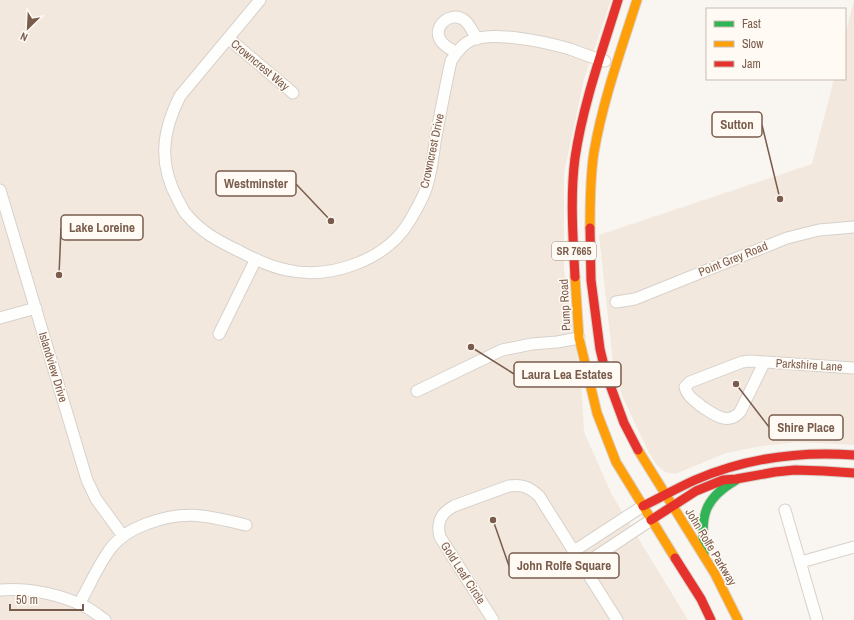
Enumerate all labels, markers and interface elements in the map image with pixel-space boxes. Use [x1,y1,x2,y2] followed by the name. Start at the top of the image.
[8,8,48,48] north arrow
[706,8,846,80] legend
[742,16,761,32] text: Fast
[18,29,30,45] text: N
[227,36,293,94] street label: Crowncrest Way
[742,36,764,52] text: Slow
[742,56,761,72] text: Jam
[416,112,448,190] street label: Crowncrest Drive
[712,112,762,137] callout: Sutton
[720,116,754,133] text: Sutton
[216,171,296,196] callout: Westminster
[224,175,289,192] text: Westminster
[61,215,143,240] callout: Lake Loreine
[69,219,135,236] text: Lake Loreine
[696,238,770,280] street label: Point Grey Road
[552,242,596,260] road number: SR 7665
[556,279,574,331] street label: Pump Road
[35,330,71,404] street label: Islandview Drive
[775,355,843,375] street label: Parkshire Lane
[514,362,621,387] callout: Laura Lea Estates
[521,366,613,383] text: Laura Lea Estates
[769,415,843,440] callout: Shire Place
[777,419,835,436] text: Shire Place
[682,505,740,589] street label: John Rolfe Parkway
[437,539,489,607] street label: Gold Leaf Circle
[509,553,619,578] callout: John Rolfe Square
[517,557,611,574] text: John Rolfe Square
[10,586,83,612] scale bar
[16,592,38,608] text: 50 m

